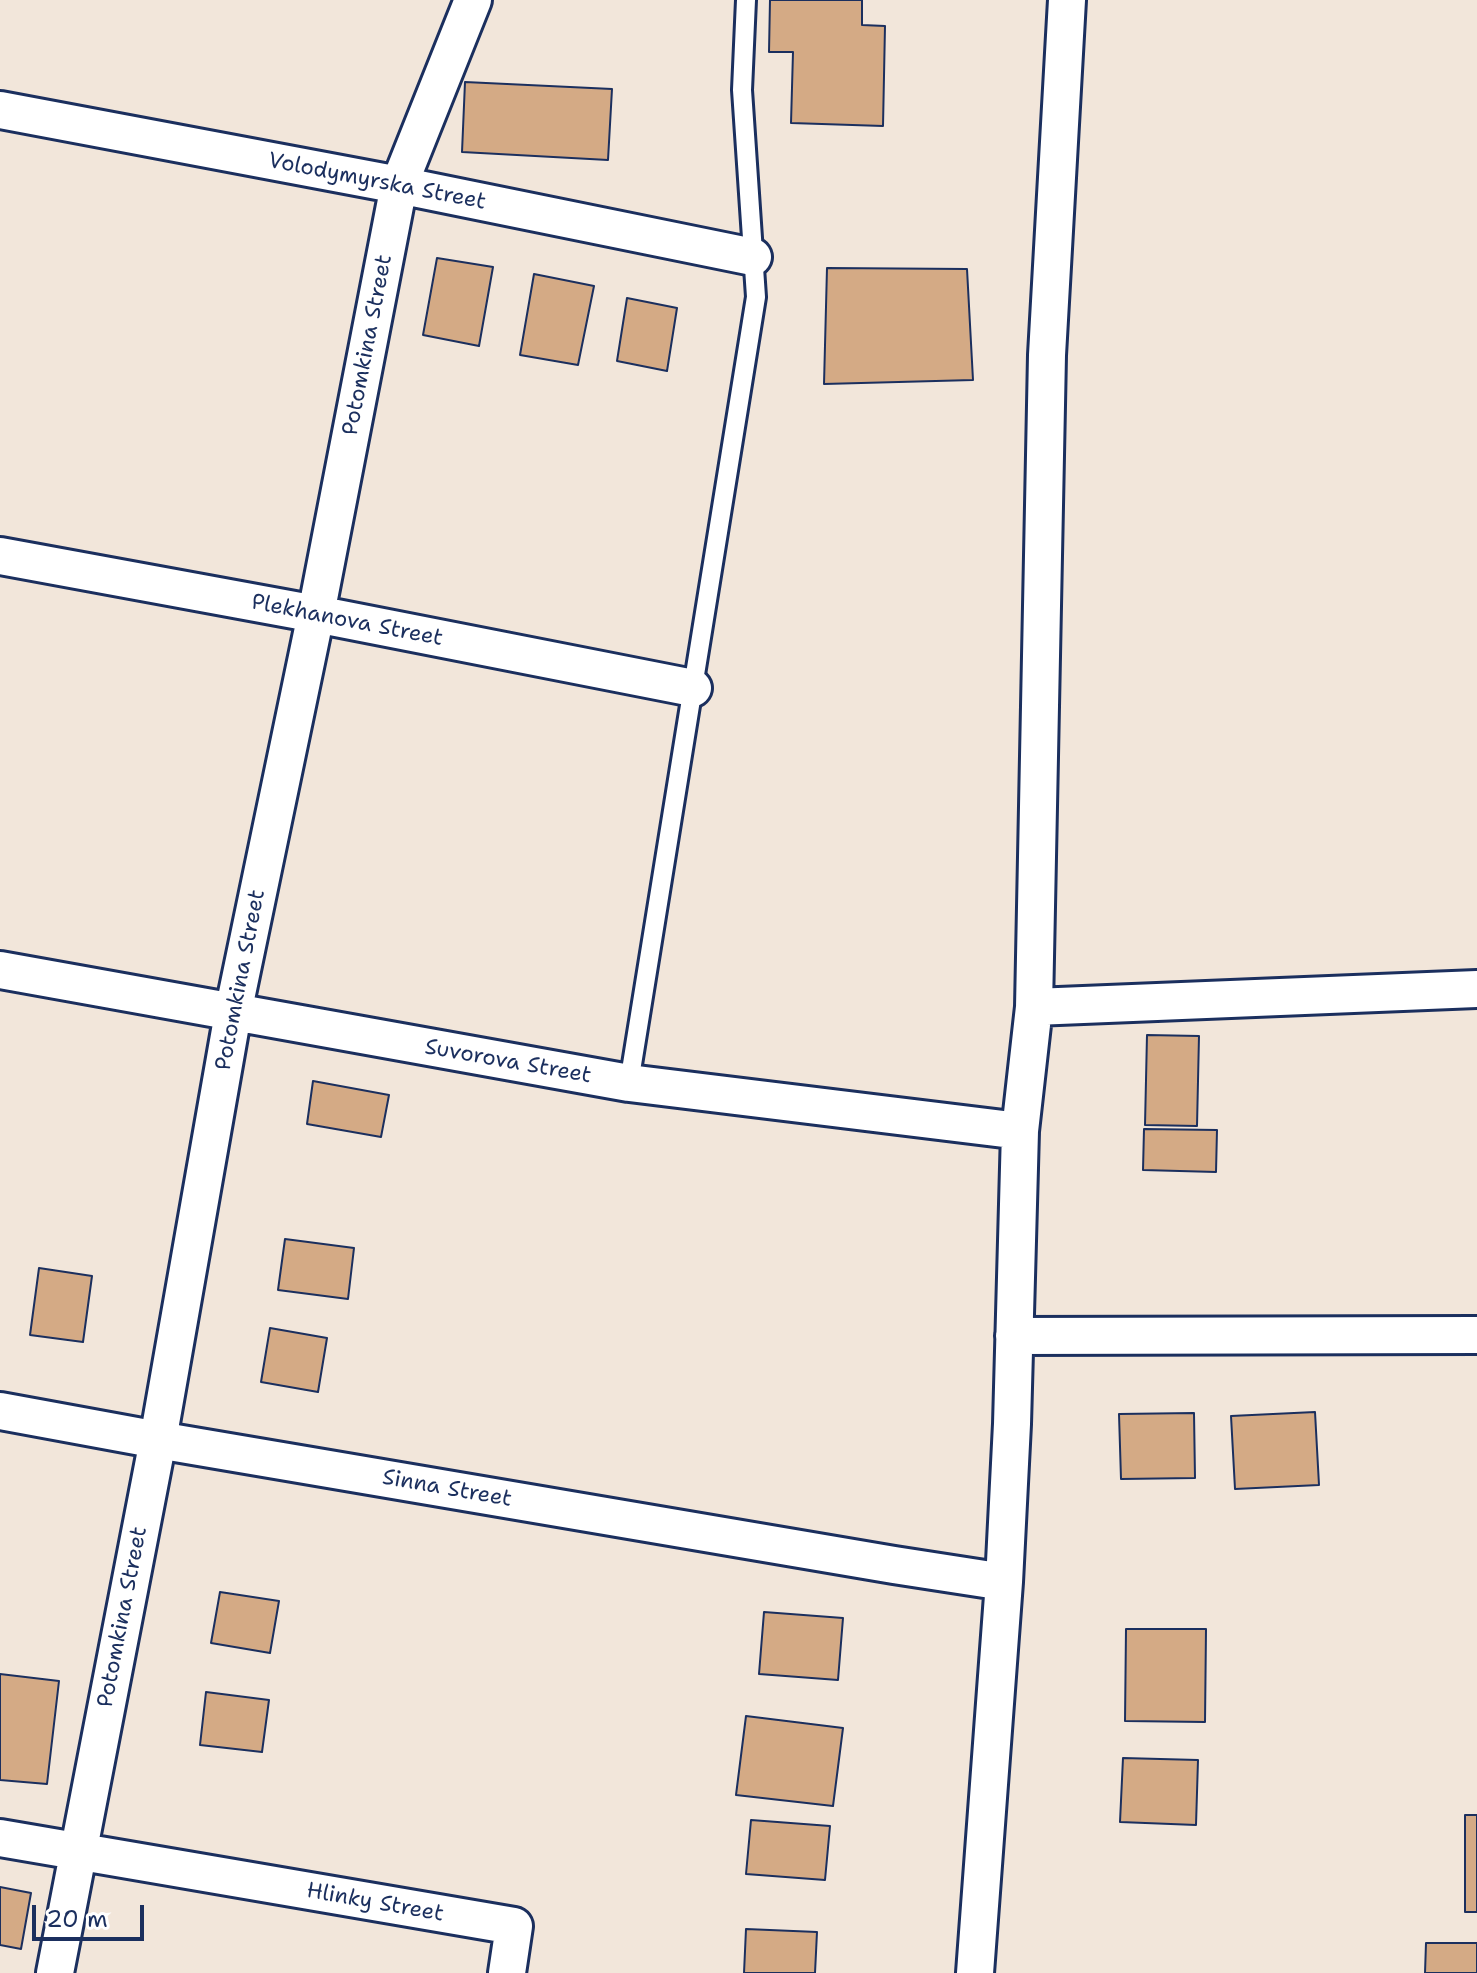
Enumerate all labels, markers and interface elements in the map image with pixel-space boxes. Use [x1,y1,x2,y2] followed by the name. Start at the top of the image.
[266,148,488,216] street label: Volodymyrska Street
[338,252,398,438] street label: Potomkina Street
[249,589,445,653] street label: Plekhanova Street
[211,887,271,1073] street label: Potomkina Street
[423,1034,593,1090] street label: Suvorova Street
[380,1465,514,1513] street label: Sinna Street
[93,1524,153,1710] street label: Potomkina Street
[304,1878,446,1928] street label: Hlinky Street
[36,1889,148,1939] scale bar
[46,1903,108,1935] text: 20 m

